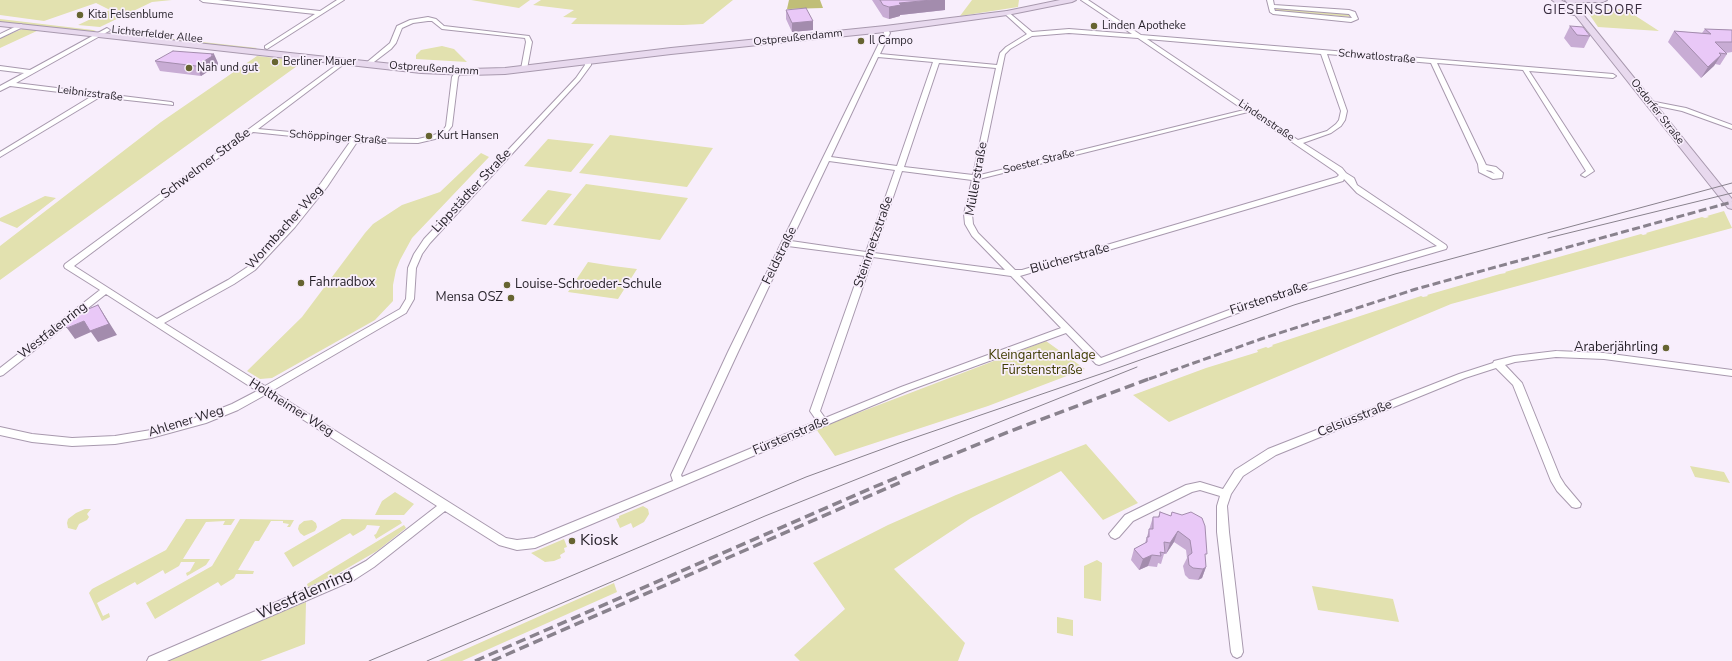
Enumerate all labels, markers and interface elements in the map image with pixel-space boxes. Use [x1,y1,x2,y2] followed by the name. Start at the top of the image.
[1543,3,1643,19] district label: GIESENSDORF
[88,8,173,22] place label: Kita Felsenblume
[75,10,85,20] marker: Kita Felsenblume
[1102,19,1186,33] place label: Linden Apotheke
[1089,21,1099,31] marker: Linden Apotheke
[111,24,203,46] street label: Lichterfelder Allee
[753,27,843,49] street label: Ostpreußendamm
[869,34,913,48] place label: Il Campo
[856,36,866,46] marker: Il Campo
[1338,47,1416,67] street label: Schwatlostraße
[283,55,356,69] place label: Berliner Mauer
[270,57,280,67] marker: Berliner Mauer
[389,59,479,79] street label: Ostpreußendamm
[197,61,258,75] place label: Nah und gut
[184,63,194,73] marker: Nah und gut
[1627,77,1687,147] street label: Osdorfer Straße
[56,83,124,105] street label: Leibnizstraße
[1235,97,1297,145] street label: Lindenstraße
[158,125,254,203] street label: Schwelmer Straße
[289,128,387,148] street label: Schöppinger Straße
[437,129,499,143] place label: Kurt Hansen
[424,131,434,141] marker: Kurt Hansen
[963,141,991,217] street label: Müllerstraße
[429,146,515,236] street label: Lippstädter Straße
[1002,147,1076,177] street label: Soester Straße
[243,183,327,273] street label: Wormbacher Weg
[851,194,897,290] street label: Steinmetzstraße
[759,225,801,287] street label: Feldstraße
[1028,240,1112,278] street label: Blücherstraße
[309,275,375,291] place label: Fahrradbox
[515,277,662,293] place label: Louise-Schroeder-Schule
[296,278,306,288] marker: Fahrradbox
[1228,279,1310,319] street label: Fürstenstraße
[502,280,512,290] marker: Louise-Schroeder-Schule
[436,290,503,306] place label: Mensa OSZ
[506,293,516,303] marker: Mensa OSZ
[15,299,91,363] street label: Westfalenring
[1574,340,1658,356] place label: Araberjährling
[1661,343,1671,353] marker: Araberjährling
[988,348,1096,379] park label: Kleingartenanlage Fürstenstraße
[246,376,336,440] street label: Holtheimer Weg
[1315,397,1395,441] street label: Celsiusstraße
[146,403,226,441] street label: Ahlener Weg
[751,413,831,459] street label: Fürstenstraße
[580,531,618,551] place label: Kiosk
[567,536,577,546] marker: Kiosk
[254,565,356,625] street label: Westfalenring

